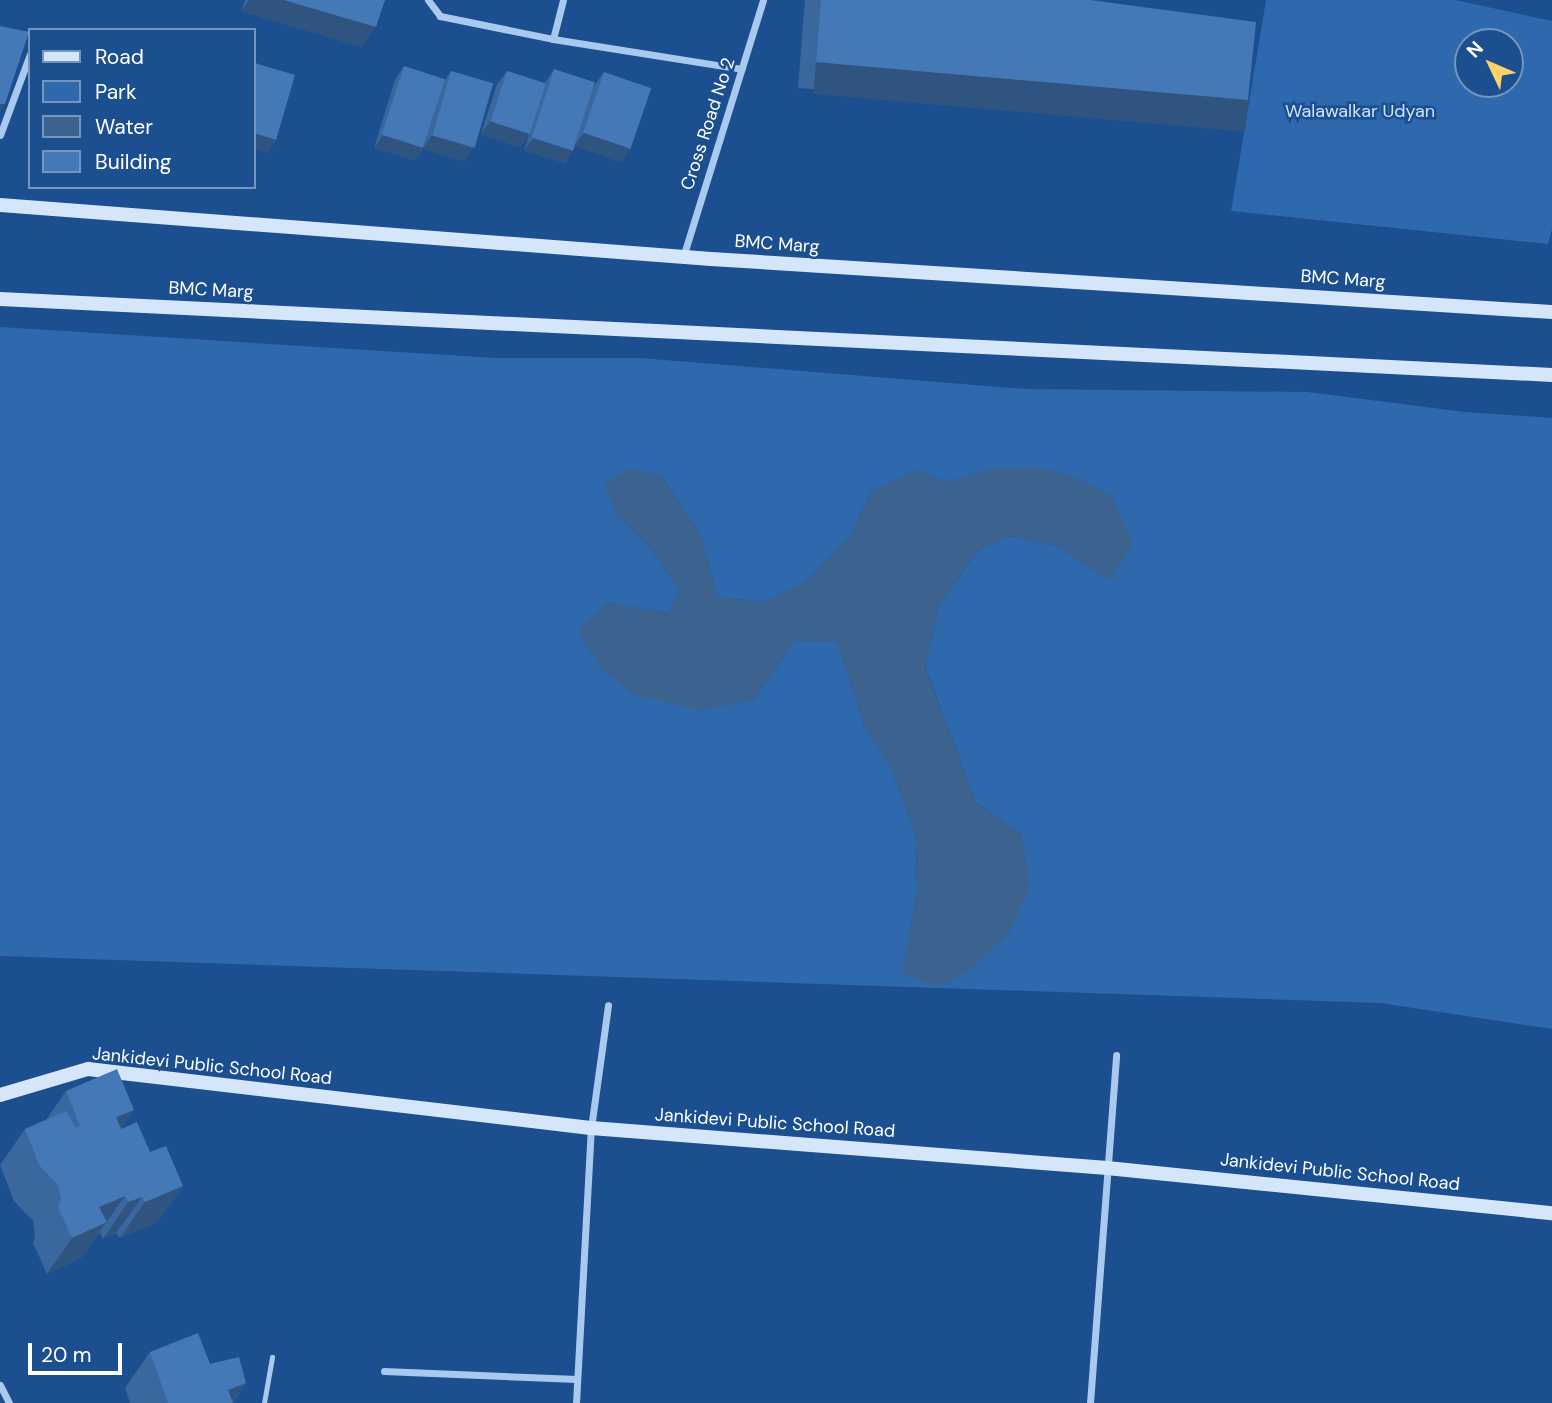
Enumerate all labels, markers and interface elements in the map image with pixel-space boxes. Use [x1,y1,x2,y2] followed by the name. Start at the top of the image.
[28,28,256,189] legend
[1454,28,1524,98] north arrow
[1461,36,1489,63] text: N
[95,43,144,71] text: Road
[676,55,740,193] street label: Cross Road No 2
[95,78,136,106] text: Park
[1285,100,1435,122] park label: Walawalkar Udyan
[95,113,153,141] text: Water
[95,148,171,176] text: Building
[734,230,820,258] street label: BMC Marg
[1300,265,1386,293] street label: BMC Marg
[168,277,254,303] street label: BMC Marg
[91,1043,333,1089] street label: Jankidevi Public School Road
[654,1104,896,1142] street label: Jankidevi Public School Road
[1219,1149,1461,1195] street label: Jankidevi Public School Road
[32,1330,126,1374] scale bar
[41,1341,92,1369] text: 20 m

